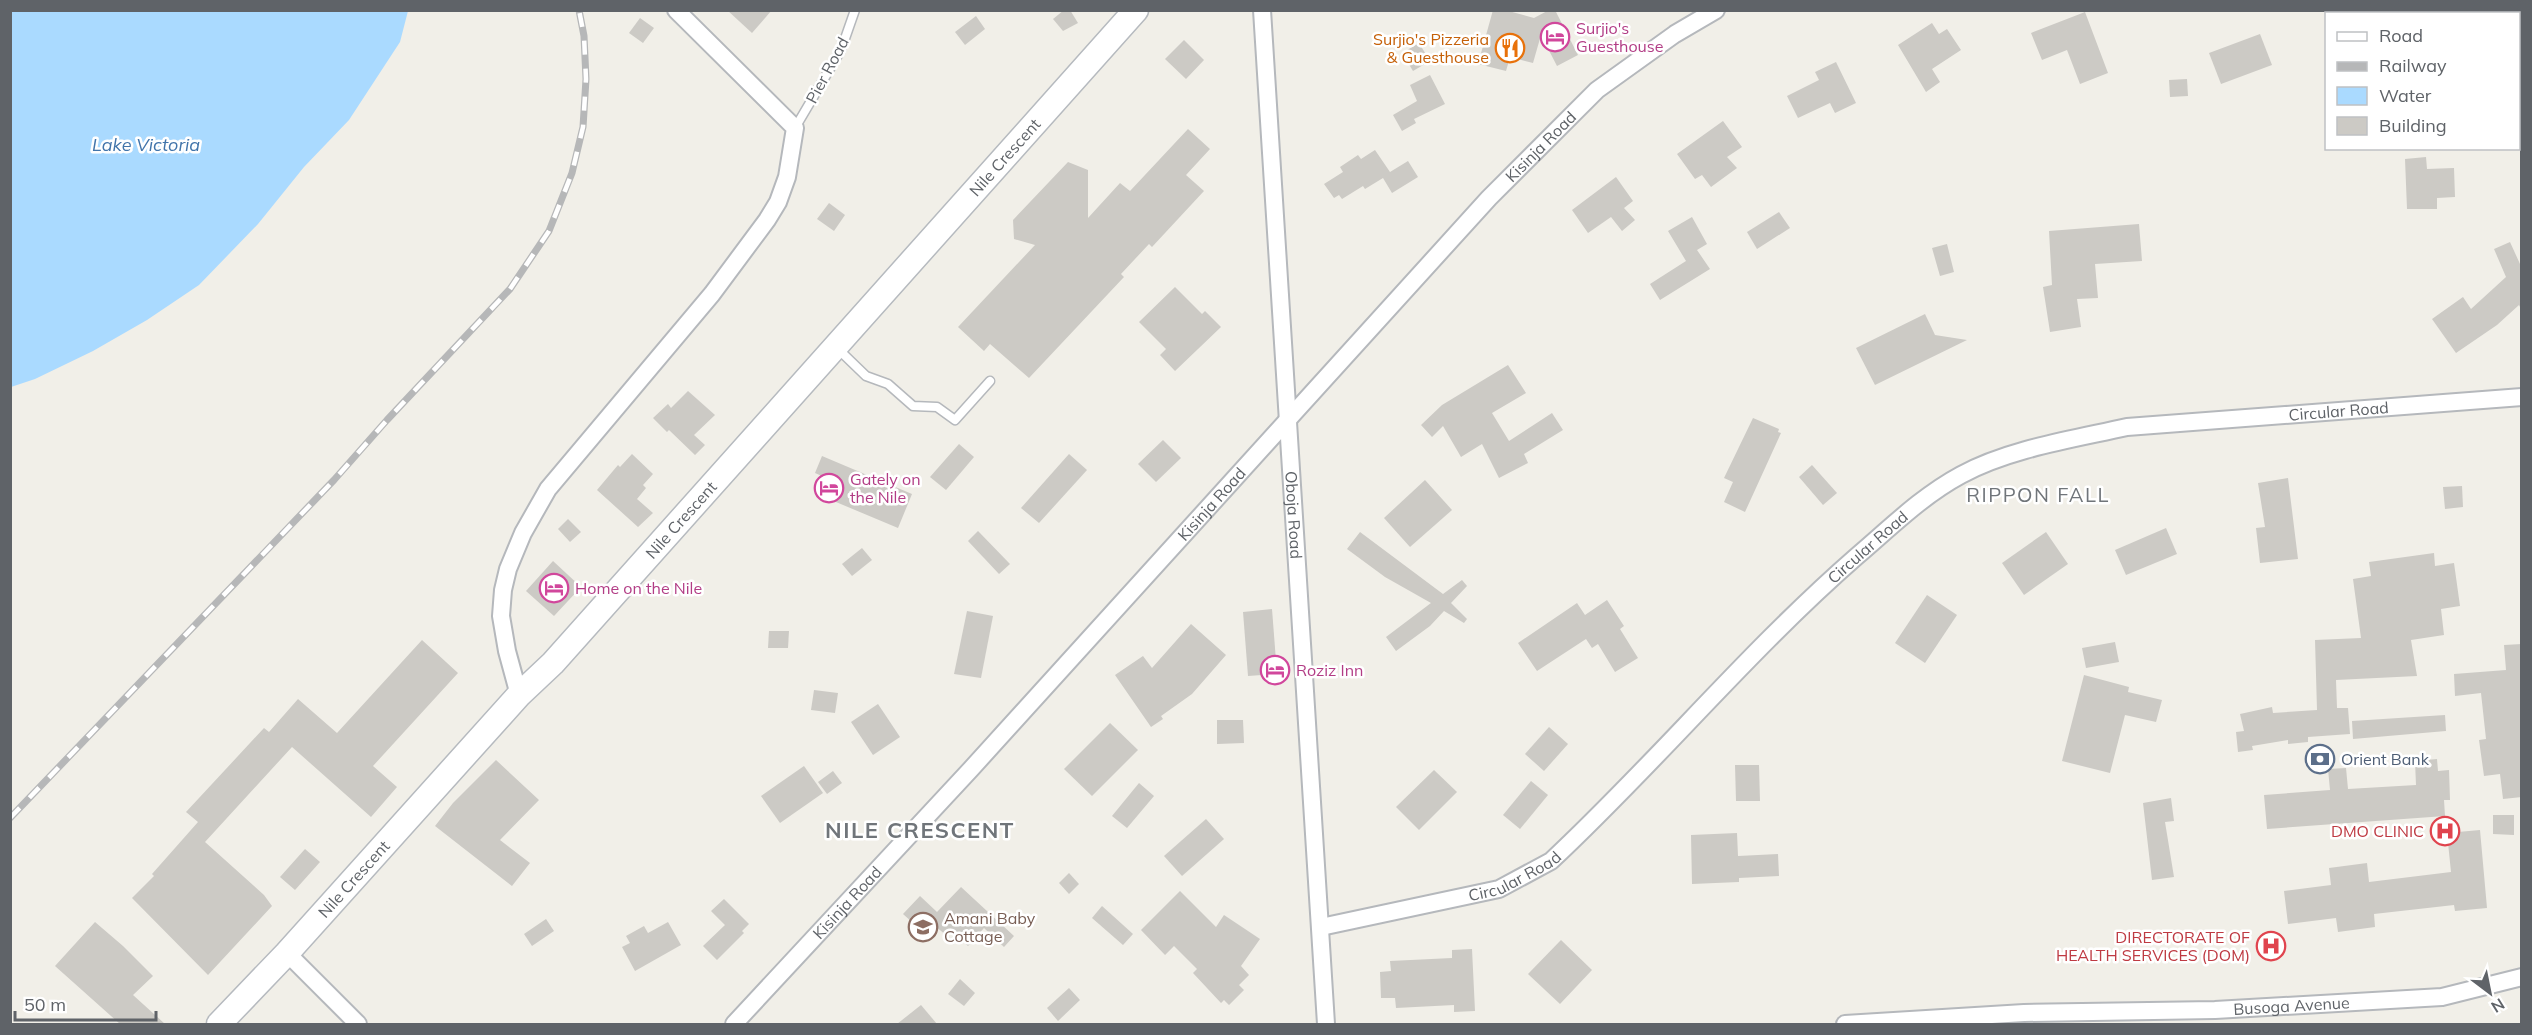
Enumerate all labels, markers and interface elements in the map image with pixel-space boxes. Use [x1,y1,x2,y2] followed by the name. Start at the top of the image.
[2325,12,2520,150] legend
[1576,18,1663,56] place label: Surjio's Guesthouse
[1539,21,1571,53] hotel icon: Surjio's Guesthouse
[2379,24,2423,47] text: Road
[1373,29,1489,67] place label: Surjio's Pizzeria & Guesthouse
[1494,32,1526,64] restaurant icon: Surjio's Pizzeria & Guesthouse
[801,33,853,107] street label: Pier Road
[2379,54,2447,77] text: Railway
[2379,84,2432,107] text: Water
[1501,107,1580,186] street label: Kisinja Road
[965,114,1045,200] street label: Nile Crescent
[2379,114,2447,137] text: Building
[92,133,200,156] water label: Lake Victoria
[2288,397,2389,425] street label: Circular Road
[1173,463,1250,545] street label: Kisinja Road
[850,469,921,507] place label: Gately on the Nile
[1281,470,1307,560] street label: Oboja Road
[813,472,845,504] hotel icon: Gately on the Nile
[641,477,721,563] street label: Nile Crescent
[1966,482,2110,507] district label: RIPPON FALL
[1823,506,1912,588] street label: Circular Road
[538,572,570,604] hotel icon: Home on the Nile
[575,578,702,598] place label: Home on the Nile
[1259,654,1291,686] hotel icon: Roziz Inn
[1296,660,1363,680] place label: Roziz Inn
[2304,743,2336,775] bank icon: Orient Bank
[2341,749,2430,769] place label: Orient Bank
[2429,815,2461,847] hospital icon: DMO CLINIC
[825,816,1015,844] district label: NILE CRESCENT
[2331,821,2424,841] place label: DMO CLINIC
[314,836,394,922] street label: Nile Crescent
[1466,847,1565,905] street label: Circular Road
[808,862,886,943] street label: Kisinja Road
[944,908,1036,946] place label: Amani Baby Cottage
[907,911,939,943] school or university icon: Amani Baby Cottage
[2056,927,2250,965] place label: DIRECTORATE OF HEALTH SERVICES (DOM)
[2255,930,2287,962] hospital icon: DIRECTORATE OF HEALTH SERVICES (DOM)
[2460,963,2520,1023] north arrow
[15,984,156,1022] scale bar
[2233,992,2350,1019] street label: Busoga Avenue
[24,993,66,1016] text: 50 m
[2488,994,2508,1017] text: N

